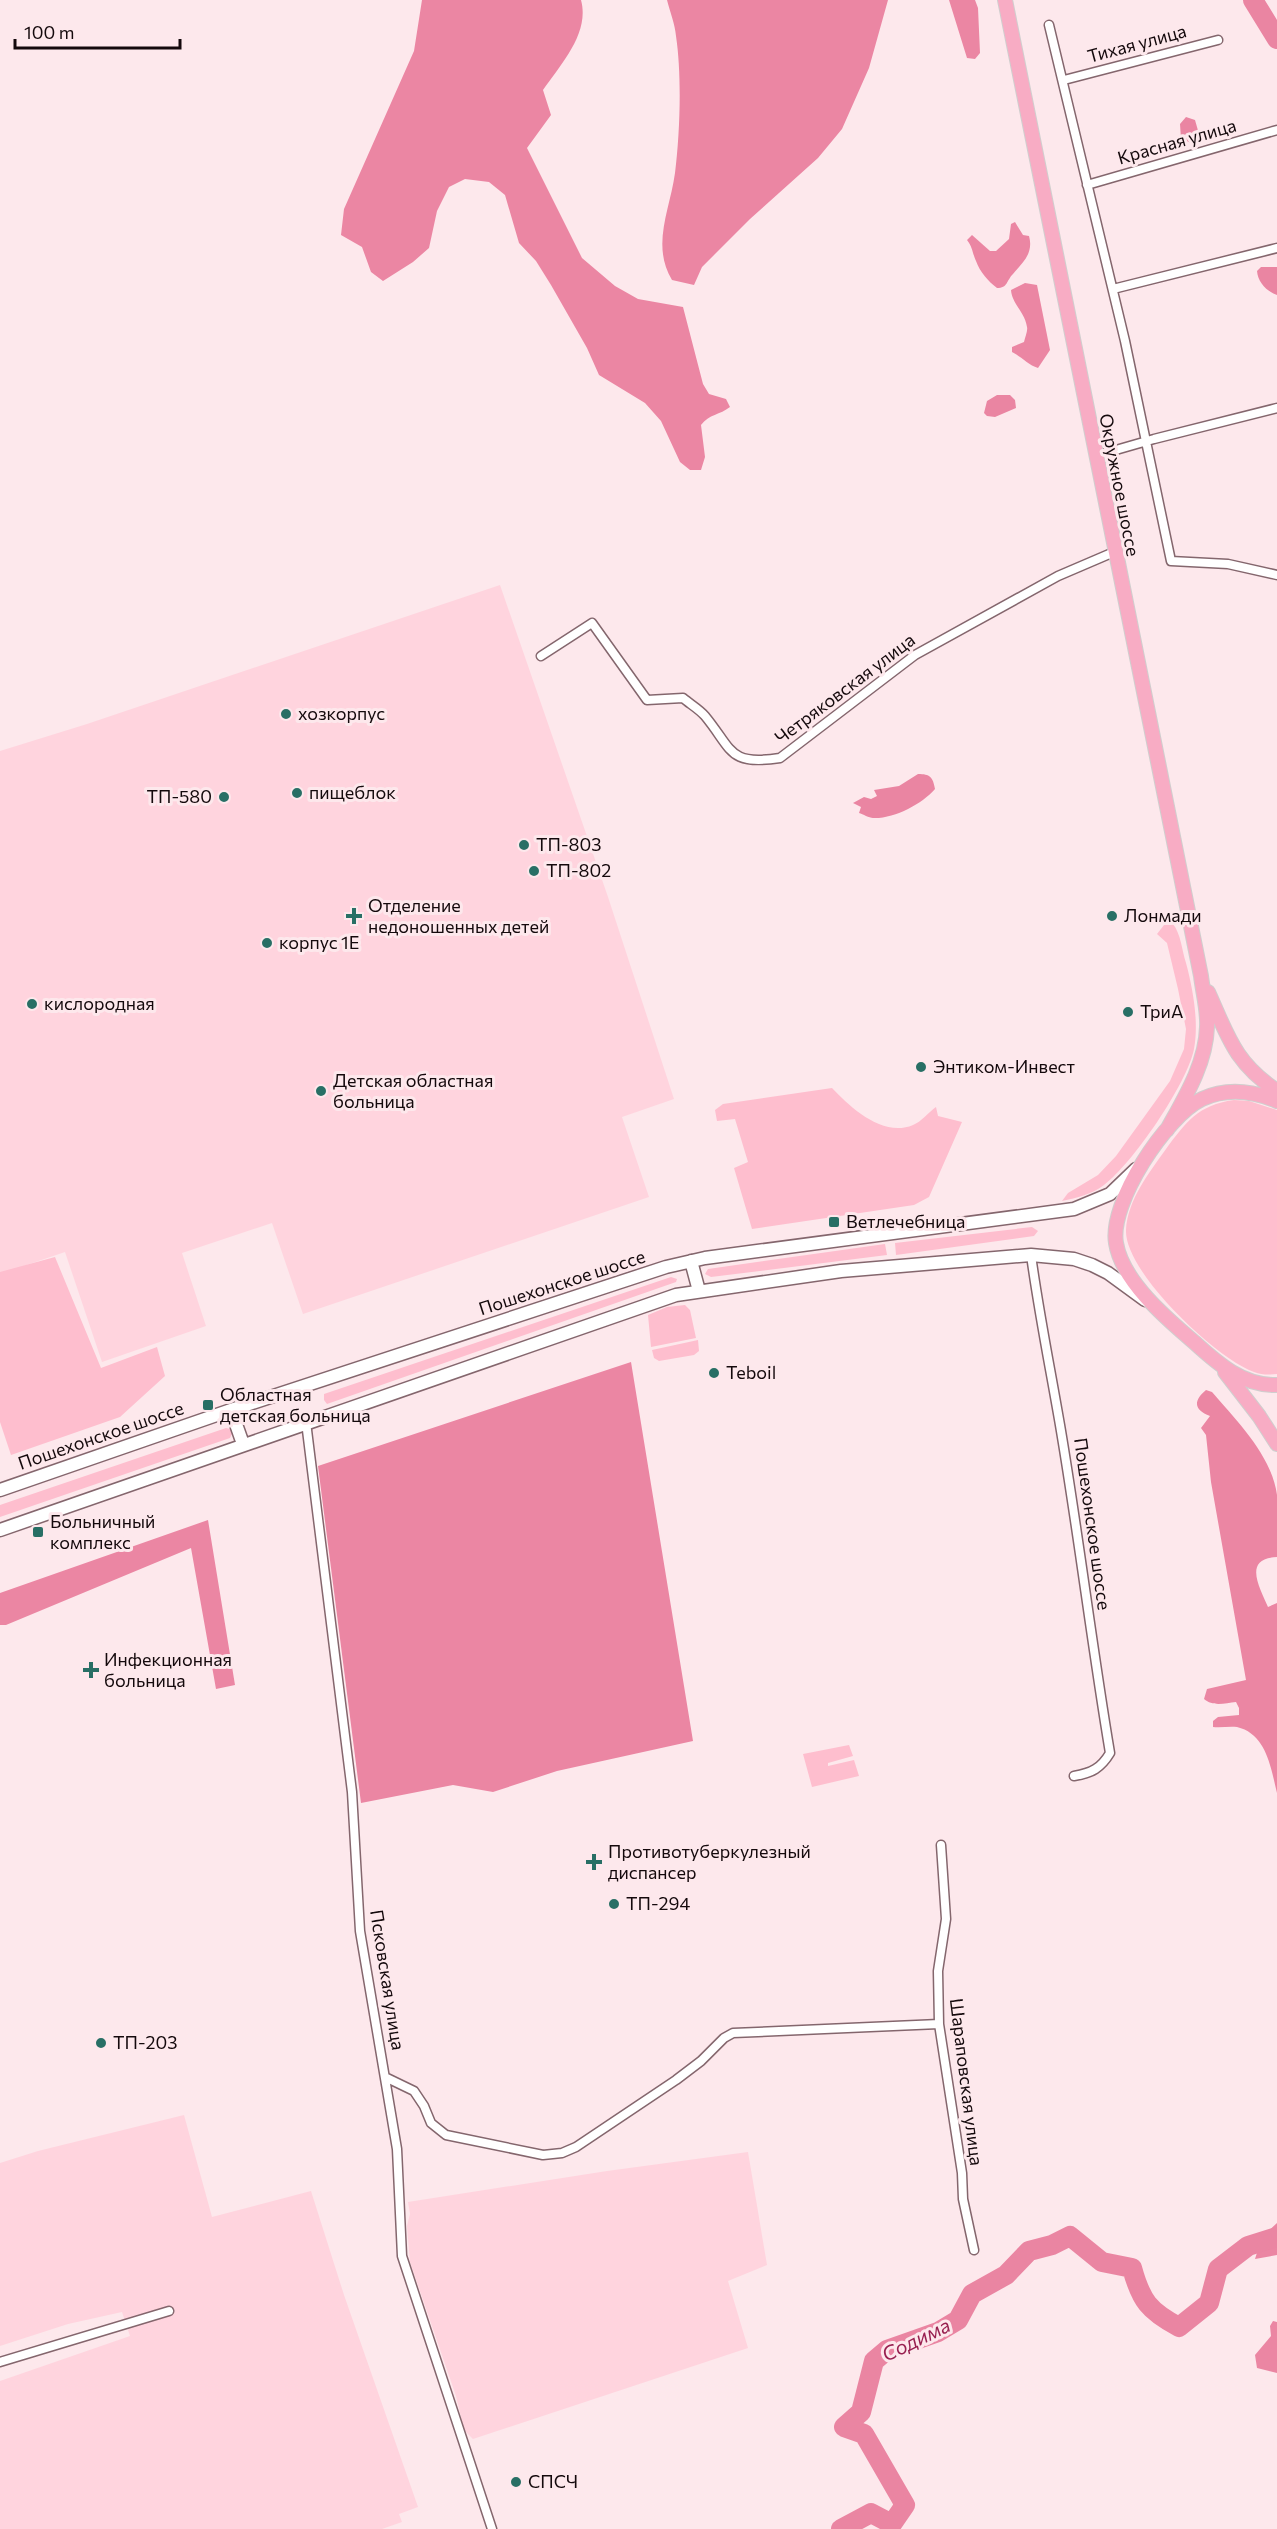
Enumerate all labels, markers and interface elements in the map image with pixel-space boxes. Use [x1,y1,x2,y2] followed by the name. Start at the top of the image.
[15,12,180,50] scale bar
[1085,19,1189,67] street label: Тихая улица
[24,21,74,43] text: 100 m
[1115,114,1239,169] street label: Красная улица
[1095,411,1145,558] street label: Окружное шоссе
[770,628,919,748] street label: Четряковская улица
[298,702,385,724] place label: хозкорпус
[279,707,293,721] marker: хозкорпус
[309,781,396,803] place label: пищеблок
[146,785,212,807] place label: ТП-580
[290,786,304,800] marker: пищеблок
[217,790,231,804] marker: ТП-580
[536,833,601,855] place label: ТП-803
[517,838,531,852] marker: ТП-803
[546,859,611,881] place label: ТП-802
[527,864,541,878] marker: ТП-802
[368,894,549,937] place label: Отделение недоношенных детей
[1124,904,1202,926] place label: Лонмади
[345,907,363,925] marker: Отделение недоношенных детей
[1105,909,1119,923] marker: Лонмади
[279,931,359,953] place label: корпус 1Е
[260,936,274,950] marker: корпус 1Е
[44,992,155,1014] place label: кислородная
[25,997,39,1011] marker: кислородная
[1140,1000,1183,1022] place label: ТриА
[1121,1005,1135,1019] marker: ТриА
[933,1055,1076,1077] place label: Энтиком-Инвест
[914,1060,928,1074] marker: Энтиком-Инвест
[333,1069,493,1112] place label: Детская областная больница
[314,1084,328,1098] marker: Детская областная больница
[846,1210,965,1232] place label: Ветлечебница
[827,1215,841,1229] marker: Ветлечебница
[476,1245,648,1319] street label: Пошехонское шоссе
[726,1361,776,1383] place label: Teboil
[707,1366,721,1380] marker: Teboil
[220,1383,371,1426] place label: Областная детская больница
[15,1396,186,1474] street label: Пошехонское шоссе
[201,1398,215,1412] marker: Областная детская больница
[1070,1436,1116,1611] street label: Пошехонское шоссе
[50,1510,155,1553] place label: Больничный комплекс
[31,1525,45,1539] marker: Больничный комплекс
[104,1648,232,1691] place label: Инфекционная больница
[82,1661,100,1679] marker: Инфекционная больница
[608,1840,811,1883] place label: Противотуберкулезный диспансер
[585,1853,603,1871] marker: Противотуберкулезный диспансер
[626,1892,690,1914] place label: ТП-294
[607,1897,621,1911] marker: ТП-294
[366,1908,410,2052] street label: Псковская улица
[946,1997,988,2167] street label: Шараповская улица
[113,2031,177,2053] place label: ТП-203
[94,2036,108,2050] marker: ТП-203
[877,2312,954,2366] water label: Содима
[528,2470,578,2492] place label: СПСЧ
[509,2475,523,2489] marker: СПСЧ

